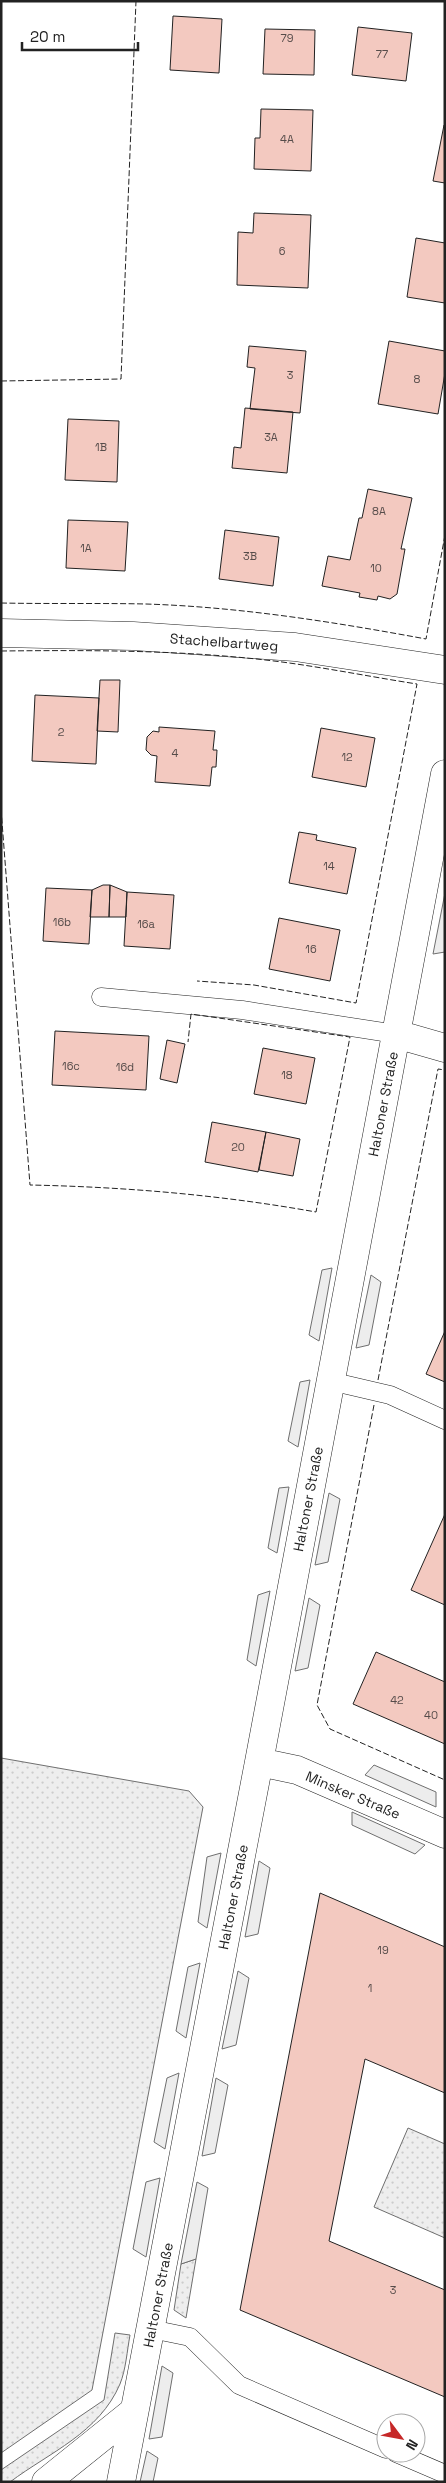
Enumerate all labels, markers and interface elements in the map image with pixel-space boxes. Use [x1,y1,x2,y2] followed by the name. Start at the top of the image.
[22,20,139,52] scale bar
[30,27,65,46] text: 20 m
[281,31,294,45] house number: 79
[376,47,388,61] house number: 77
[280,132,294,146] house number: 4A
[279,244,286,258] house number: 6
[287,368,294,382] house number: 3
[414,372,421,386] house number: 8
[264,430,278,444] house number: 3A
[95,440,107,454] house number: 1B
[372,504,386,518] house number: 8A
[80,541,92,555] house number: 1A
[243,549,257,563] house number: 3B
[370,561,382,575] house number: 10
[169,629,279,655] street label: Stachelbartweg
[58,725,65,739] house number: 2
[172,746,179,760] house number: 4
[341,750,353,764] house number: 12
[323,859,335,873] house number: 14
[53,915,71,929] house number: 16b
[137,917,156,931] house number: 16a
[305,942,317,956] house number: 16
[364,1050,402,1158] street label: Haltoner Straße
[62,1059,80,1073] house number: 16c
[116,1060,134,1074] house number: 16d
[281,1068,293,1082] house number: 18
[231,1140,245,1154] house number: 20
[289,1445,327,1553] street label: Haltoner Straße
[390,1693,404,1707] house number: 42
[424,1708,438,1722] house number: 40
[303,1767,403,1823] street label: Minsker Straße
[214,1843,252,1951] street label: Haltoner Straße
[377,1943,389,1957] house number: 19
[368,1981,372,1995] house number: 1
[139,2241,177,2349] street label: Haltoner Straße
[390,2283,397,2297] house number: 3
[376,2413,426,2463] north arrow
[402,2436,422,2454] text: N

